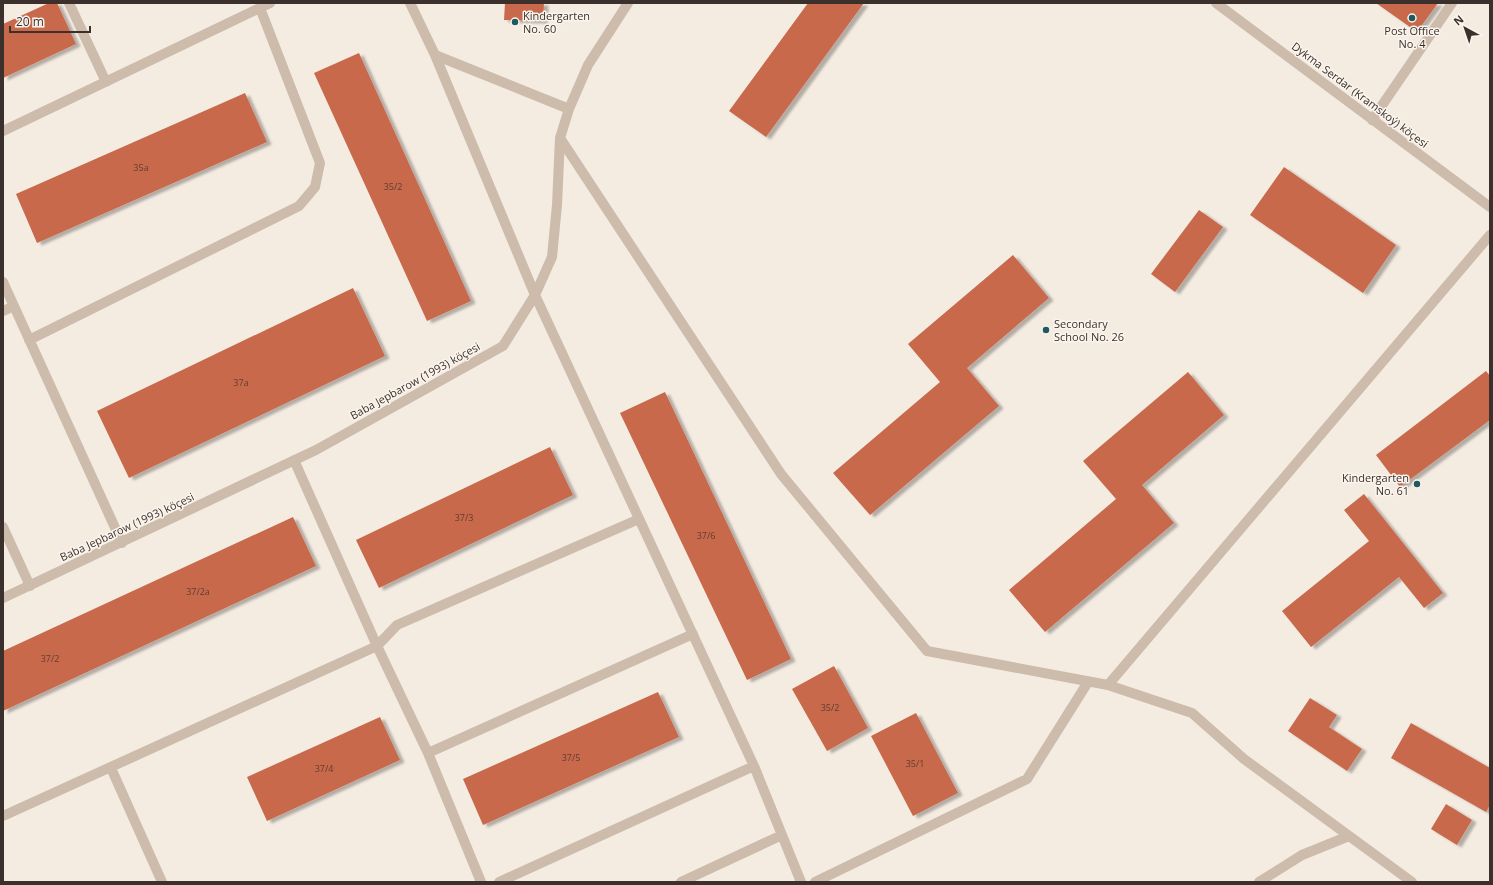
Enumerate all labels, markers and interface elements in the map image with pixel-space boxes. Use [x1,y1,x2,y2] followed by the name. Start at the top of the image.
[10,8,90,34] scale bar
[523,8,590,36] place label: Kindergarten No. 60
[1445,8,1485,48] north arrow
[1450,11,1467,29] text: N
[16,13,44,30] text: 20 m
[1407,13,1417,23] marker: Post Office No. 4
[510,17,520,27] marker: Kindergarten No. 60
[1384,23,1440,51] place label: Post Office No. 4
[1289,38,1432,151] street label: Dykma Serdar (Kramskoý) köçesi
[133,161,149,174] house number: 35a
[384,180,402,193] house number: 35/2
[1054,316,1124,344] place label: Secondary School No. 26
[1041,325,1051,335] marker: Secondary School No. 26
[347,338,482,423] street label: Baba Jepbarow (1993) köçesi
[233,376,249,389] house number: 37a
[1342,470,1409,498] place label: Kindergarten No. 61
[1412,479,1422,489] marker: Kindergarten No. 61
[57,489,196,564] street label: Baba Jepbarow (1993) köçesi
[455,511,473,524] house number: 37/3
[697,529,715,542] house number: 37/6
[186,585,210,598] house number: 37/2a
[41,652,59,665] house number: 37/2
[821,701,839,714] house number: 35/2
[562,751,580,764] house number: 37/5
[906,757,924,770] house number: 35/1
[315,762,333,775] house number: 37/4

